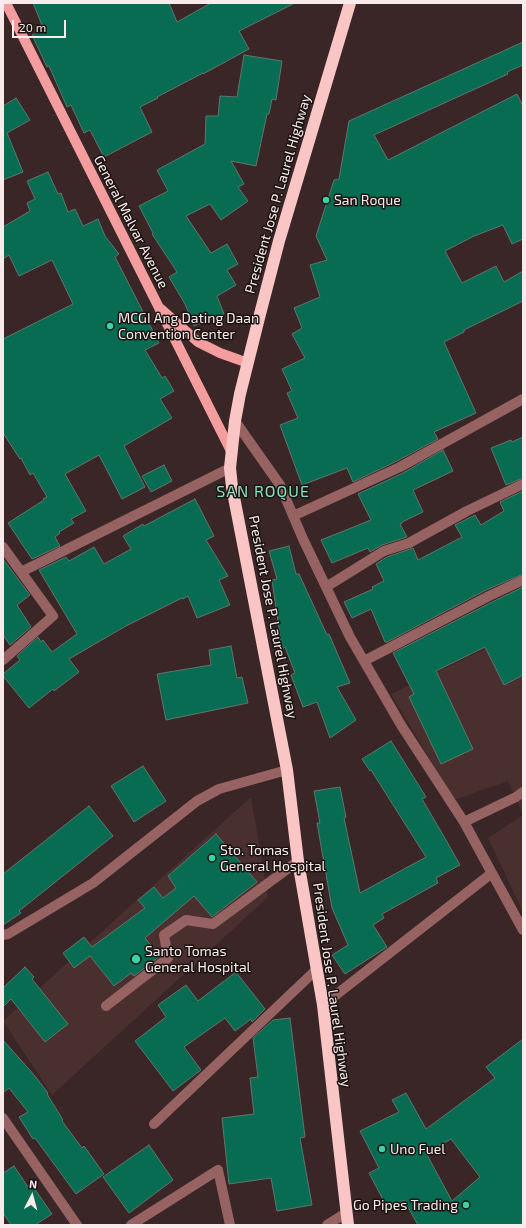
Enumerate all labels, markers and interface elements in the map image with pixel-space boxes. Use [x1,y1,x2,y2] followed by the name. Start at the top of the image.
[14,12,68,38] scale bar
[19,20,46,34] text: 20 m
[241,93,315,295] street label: President Jose P. Laurel Highway
[90,153,172,291] street label: General Malvar Avenue
[334,192,401,208] place label: San Roque
[321,195,331,205] marker: San Roque
[118,310,259,342] place label: MCGI Ang Dating Daan Convention Center
[105,321,115,331] marker: MCGI Ang Dating Daan Convention Center
[216,482,310,502] district label: SAN ROQUE
[245,514,301,720] street label: President Jose P. Laurel Highway
[220,842,326,874] place label: Sto. Tomas General Hospital
[207,853,217,863] marker: Sto. Tomas General Hospital
[309,882,355,1088] street label: President Jose P. Laurel Highway
[145,943,251,976] place label: Santo Tomas General Hospital
[130,953,142,965] marker: Santo Tomas General Hospital
[390,1141,446,1157] place label: Uno Fuel
[377,1144,387,1154] marker: Uno Fuel
[12,1176,52,1216] north arrow
[29,1177,38,1190] text: N
[353,1197,458,1213] place label: Go Pipes Trading
[461,1200,471,1210] marker: Go Pipes Trading

